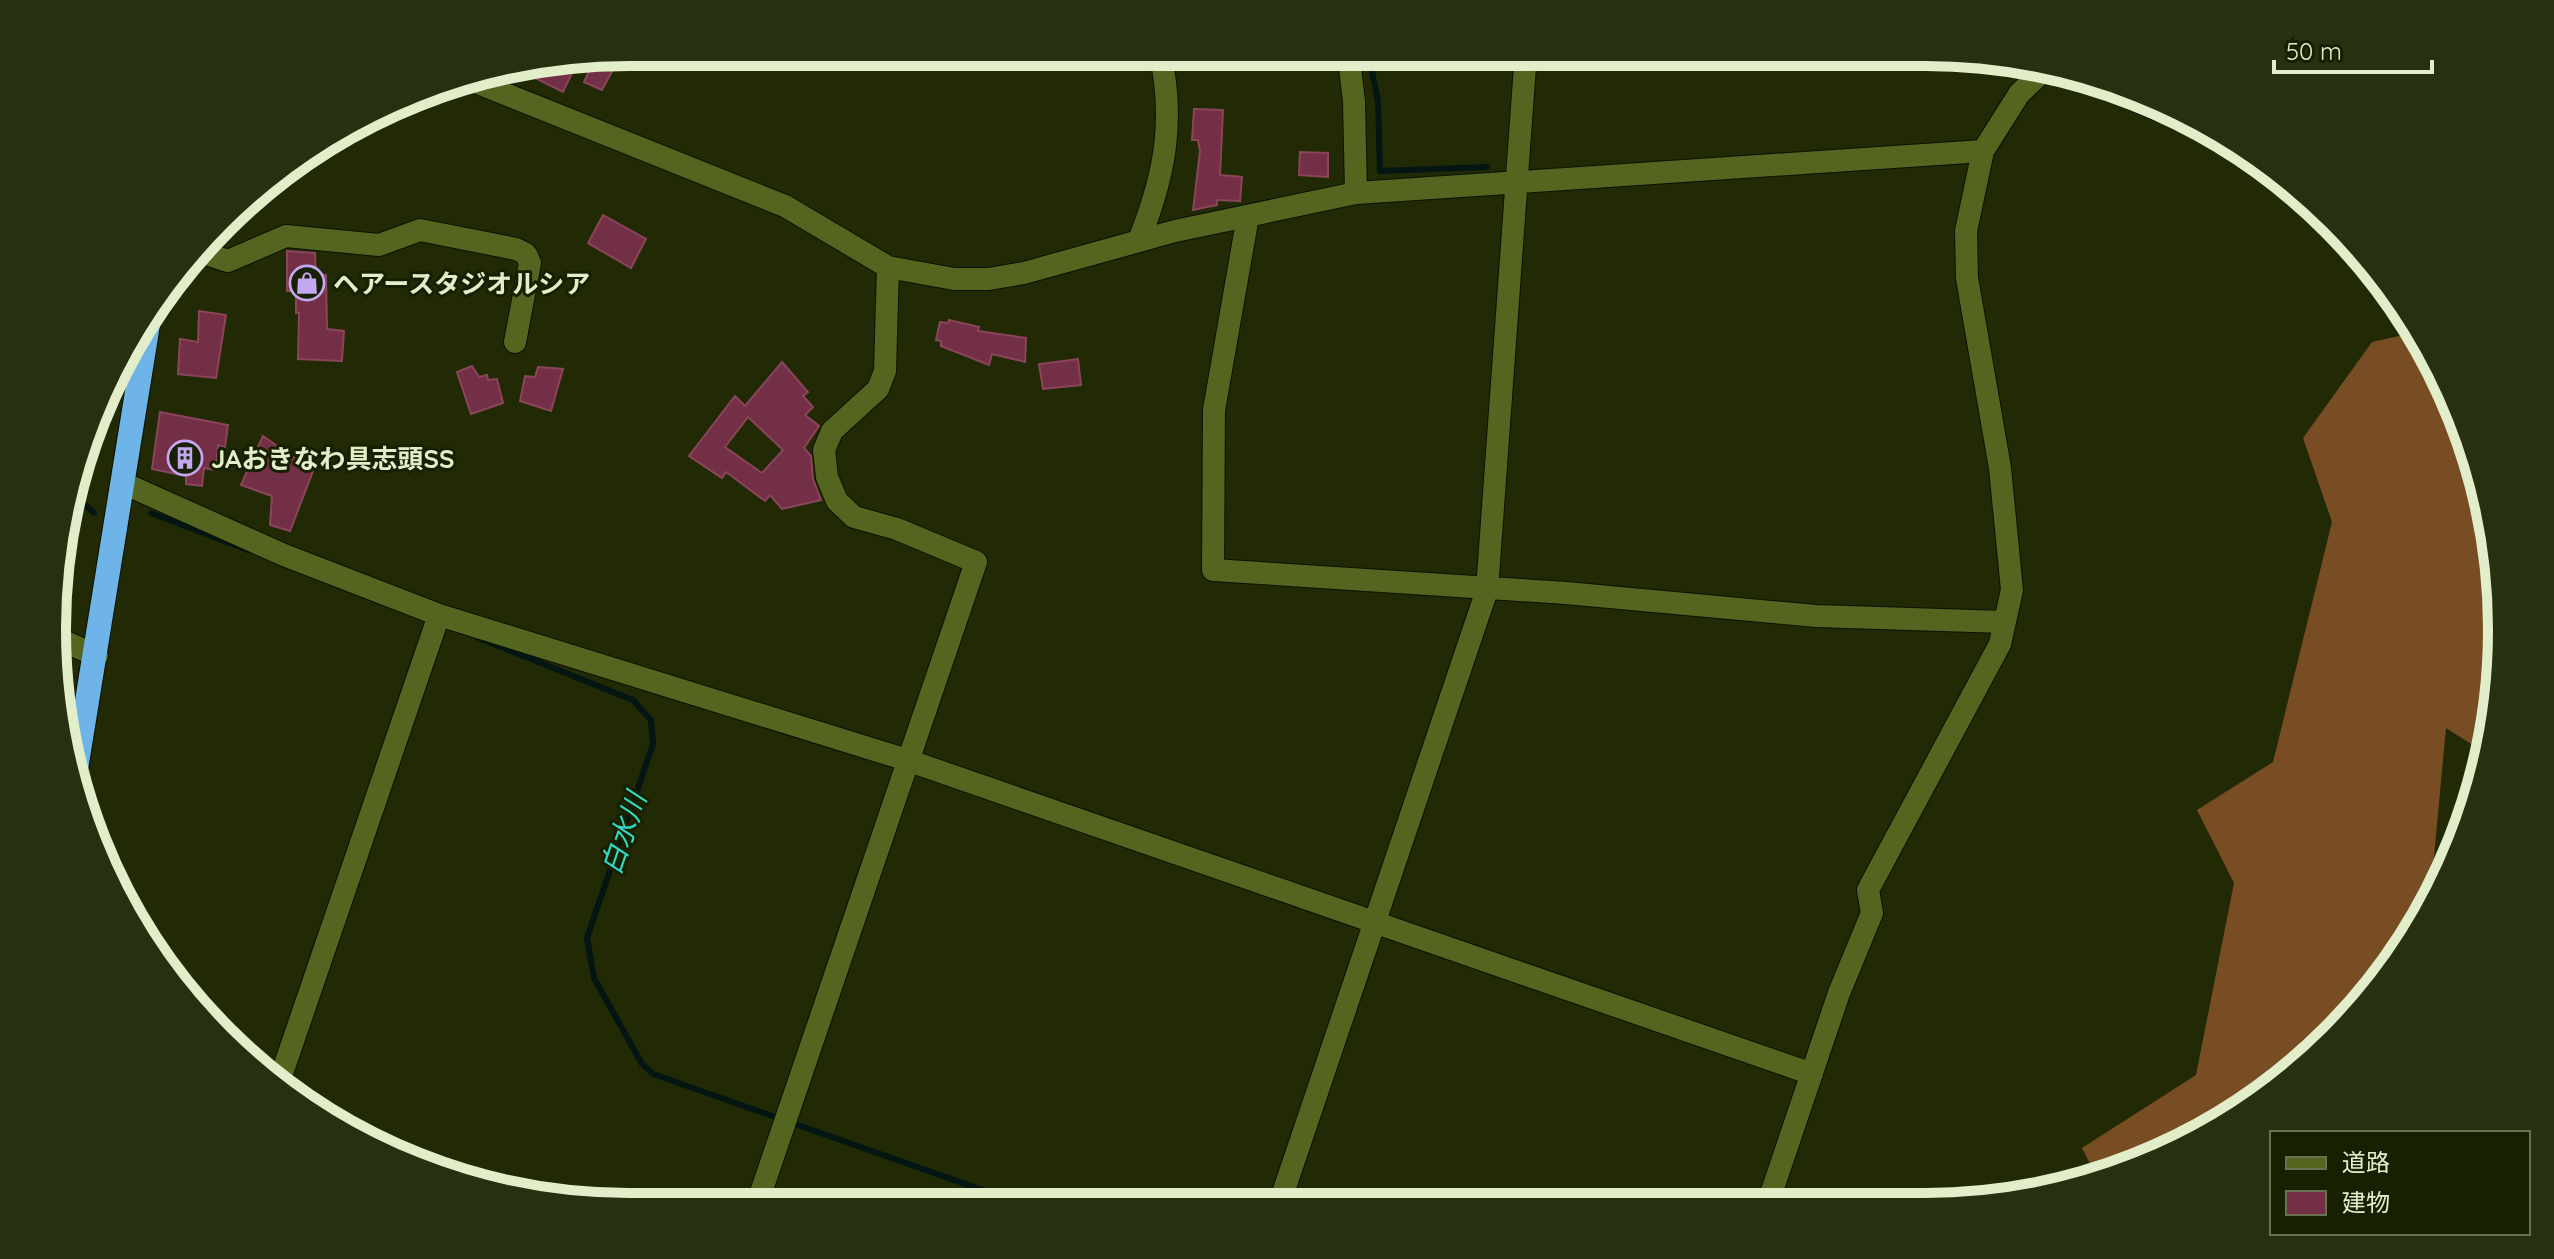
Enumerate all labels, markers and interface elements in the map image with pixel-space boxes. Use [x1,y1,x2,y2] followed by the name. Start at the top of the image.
[2274,24,2432,74] scale bar
[2286,36,2342,66] text: 50 m
[288,264,326,302] shop icon: ヘアースタジオルシア
[333,267,590,300] place label: ヘアースタジオルシア
[166,439,204,477] building icon: JAおきなわ具志頭SS
[211,442,455,475] place label: JAおきなわ具志頭SS
[593,785,654,878] water label: 白水川
[2270,1131,2530,1235] legend
[2342,1147,2390,1177] text: 道路
[2342,1187,2390,1217] text: 建物

